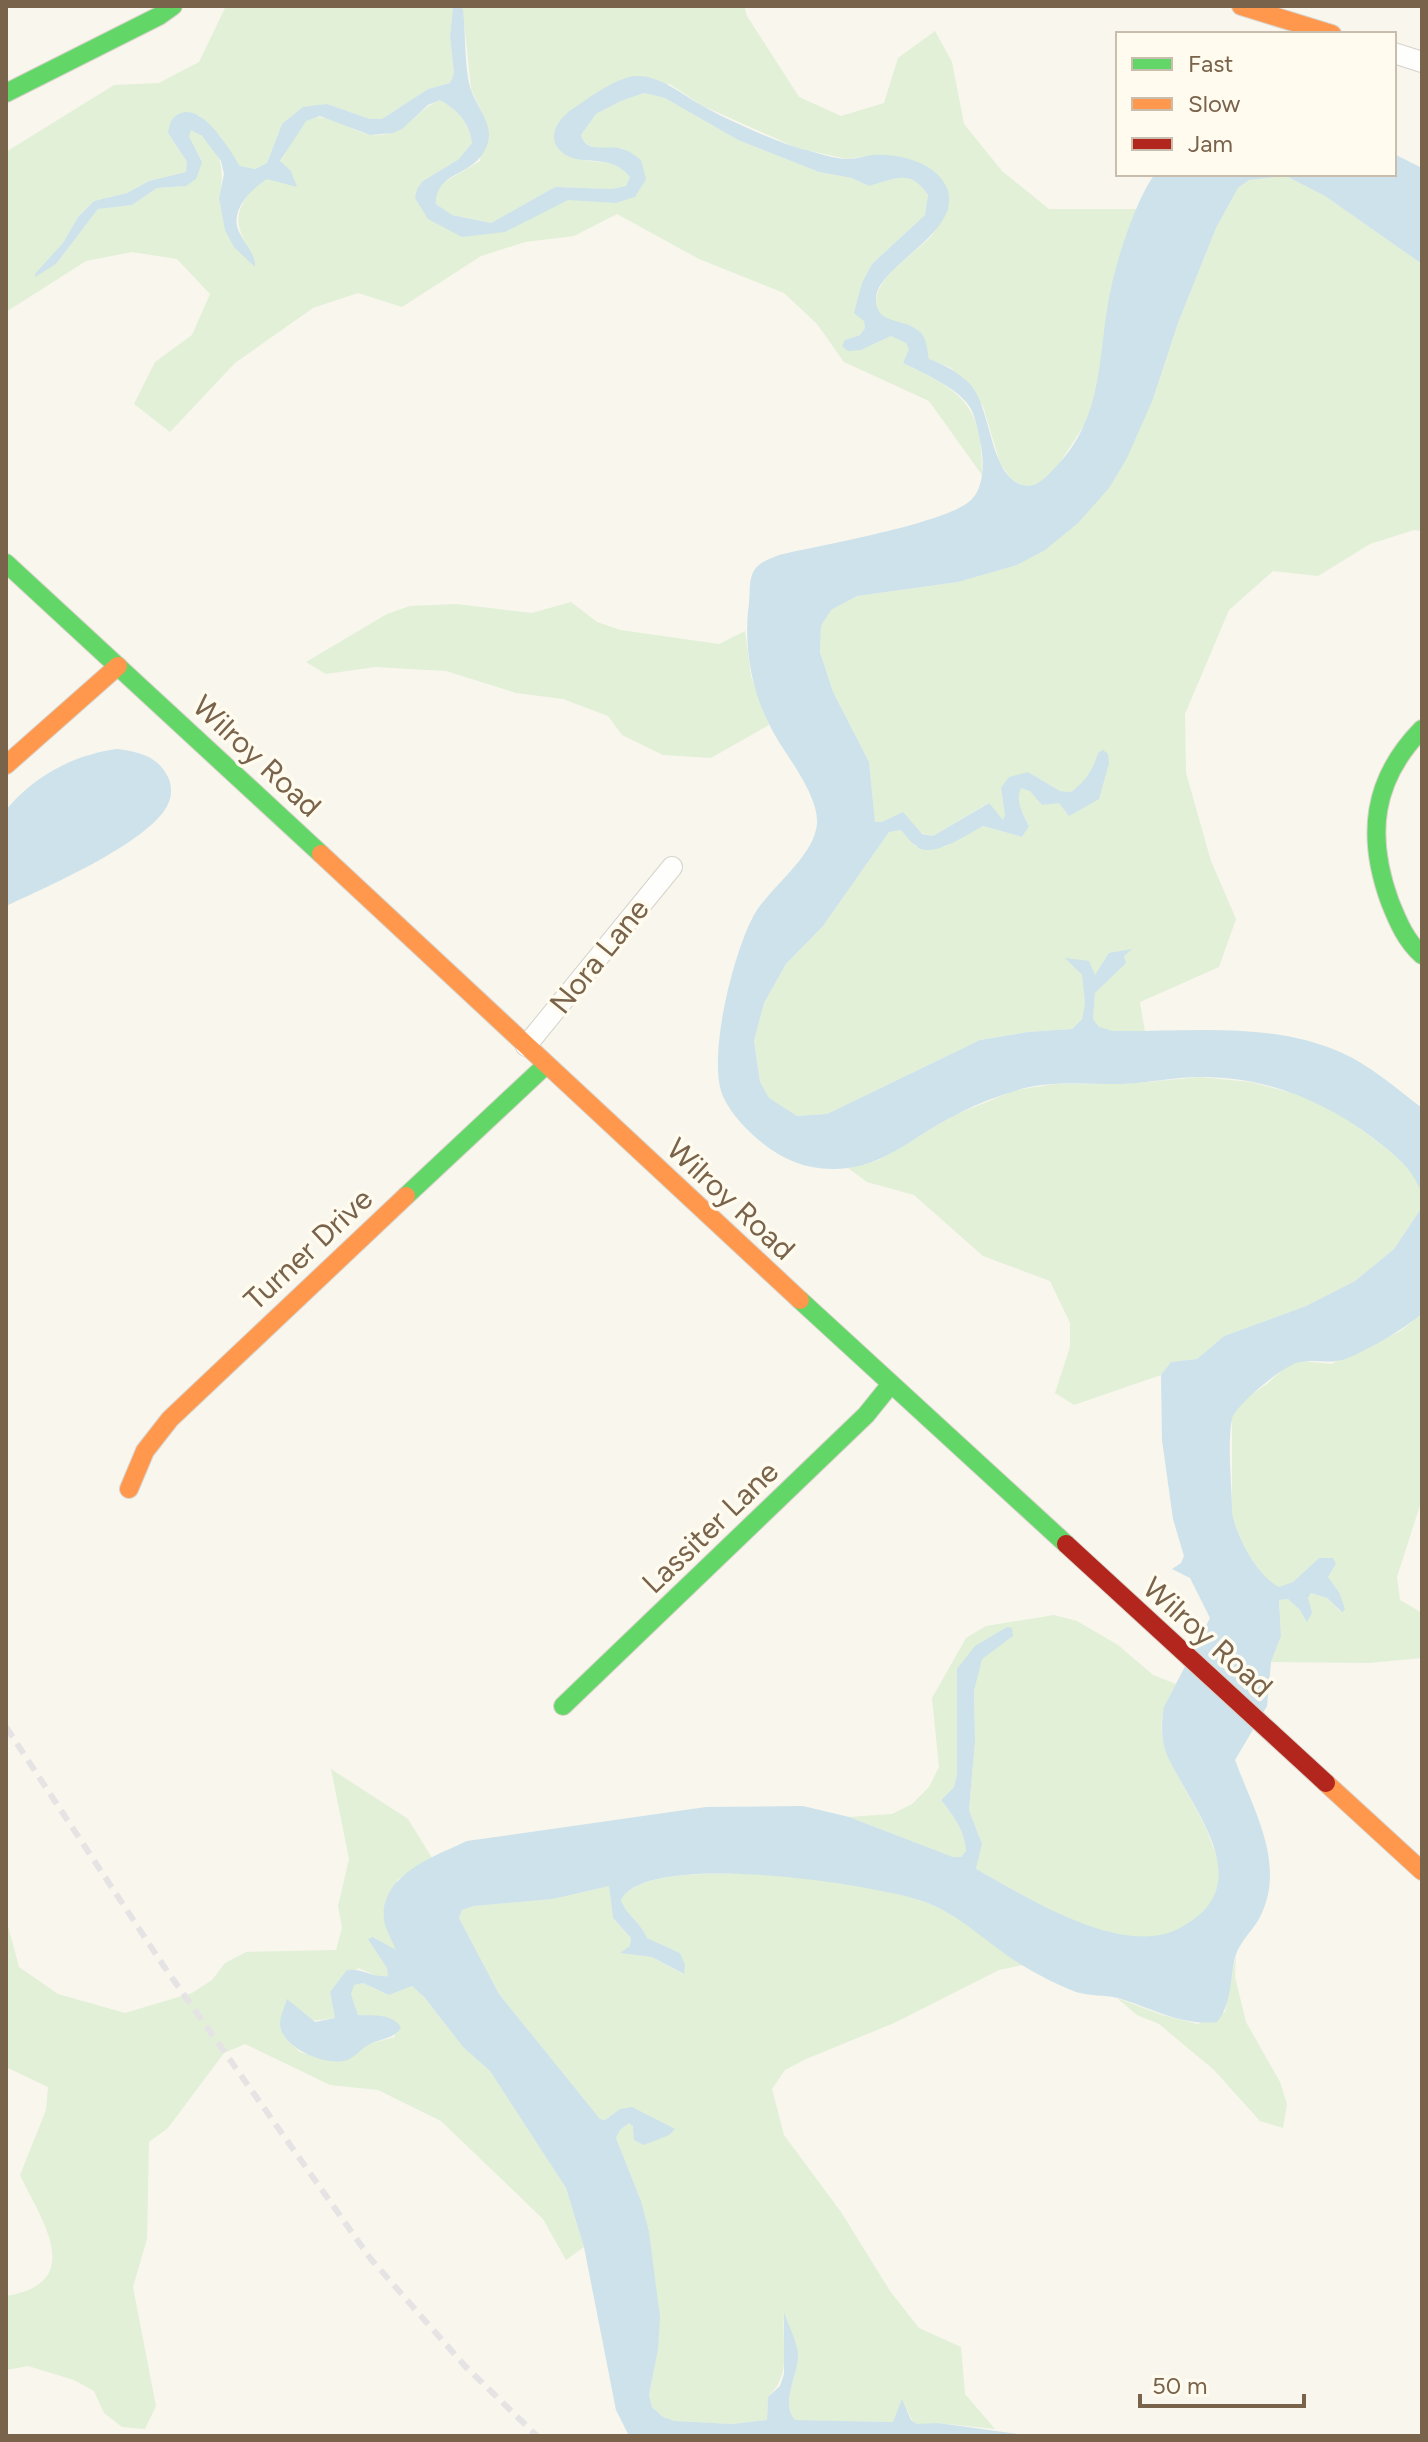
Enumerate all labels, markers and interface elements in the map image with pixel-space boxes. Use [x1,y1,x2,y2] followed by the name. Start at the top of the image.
[1116,32,1396,176] legend
[1188,49,1233,78] text: Fast
[1188,89,1241,118] text: Slow
[1188,129,1233,158] text: Jam
[185,687,329,825] street label: Wilroy Road
[541,891,657,1021] street label: Nora Lane
[659,1130,803,1268] street label: Wilroy Road
[236,1180,380,1318] street label: Turner Drive
[634,1453,786,1601] street label: Lassiter Lane
[1136,1569,1280,1705] street label: Wilroy Road
[1140,2358,1304,2408] scale bar
[1152,2371,1208,2400] text: 50 m

